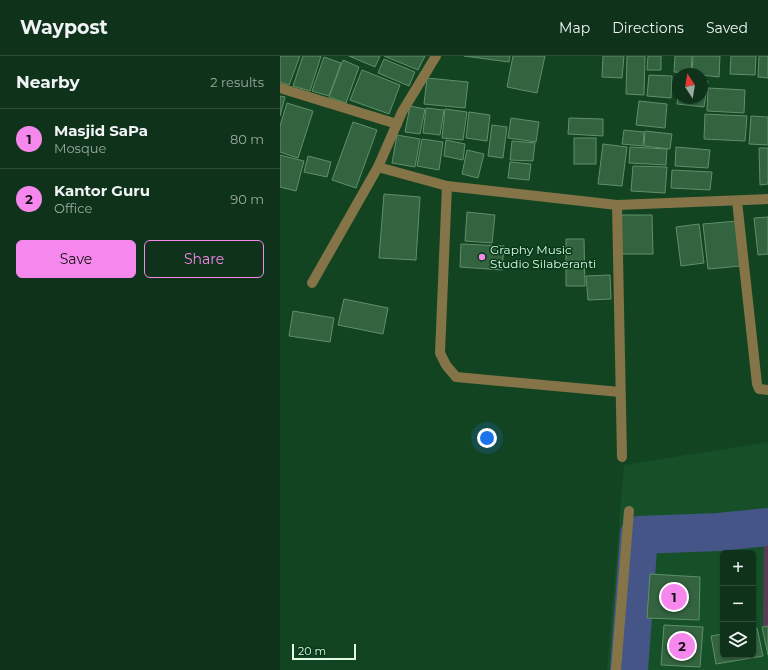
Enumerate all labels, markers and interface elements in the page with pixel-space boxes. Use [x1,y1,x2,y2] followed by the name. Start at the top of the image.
[20,16,108,39] text: Waypost
[559,19,590,37] text: Map
[612,19,684,37] text: Directions
[706,19,748,37] text: Saved
[672,68,708,104] north arrow
[16,72,80,92] text: Nearby
[210,74,264,90] text: 2 results
[54,121,148,140] text: Masjid SaPa
[26,131,32,147] text: 1
[230,131,264,147] text: 80 m
[54,140,106,156] text: Mosque
[54,181,150,200] text: Kantor Guru
[25,191,33,207] text: 2
[230,191,264,207] text: 90 m
[54,200,92,216] text: Office
[16,240,136,278] button: Save
[144,240,264,278] button: Share
[490,242,596,271] place label: Graphy Music Studio Silaberanti
[477,252,487,262] marker: Graphy Music Studio Silaberanti
[477,428,497,448] your location
[720,550,756,658] map controls
[720,550,756,586] button: +
[661,582,687,612] pin: 1
[720,586,756,622] button: −
[720,622,756,658] button: layers
[669,631,695,661] pin: 2
[292,642,356,661] scale bar
[298,644,326,658] text: 20 m

